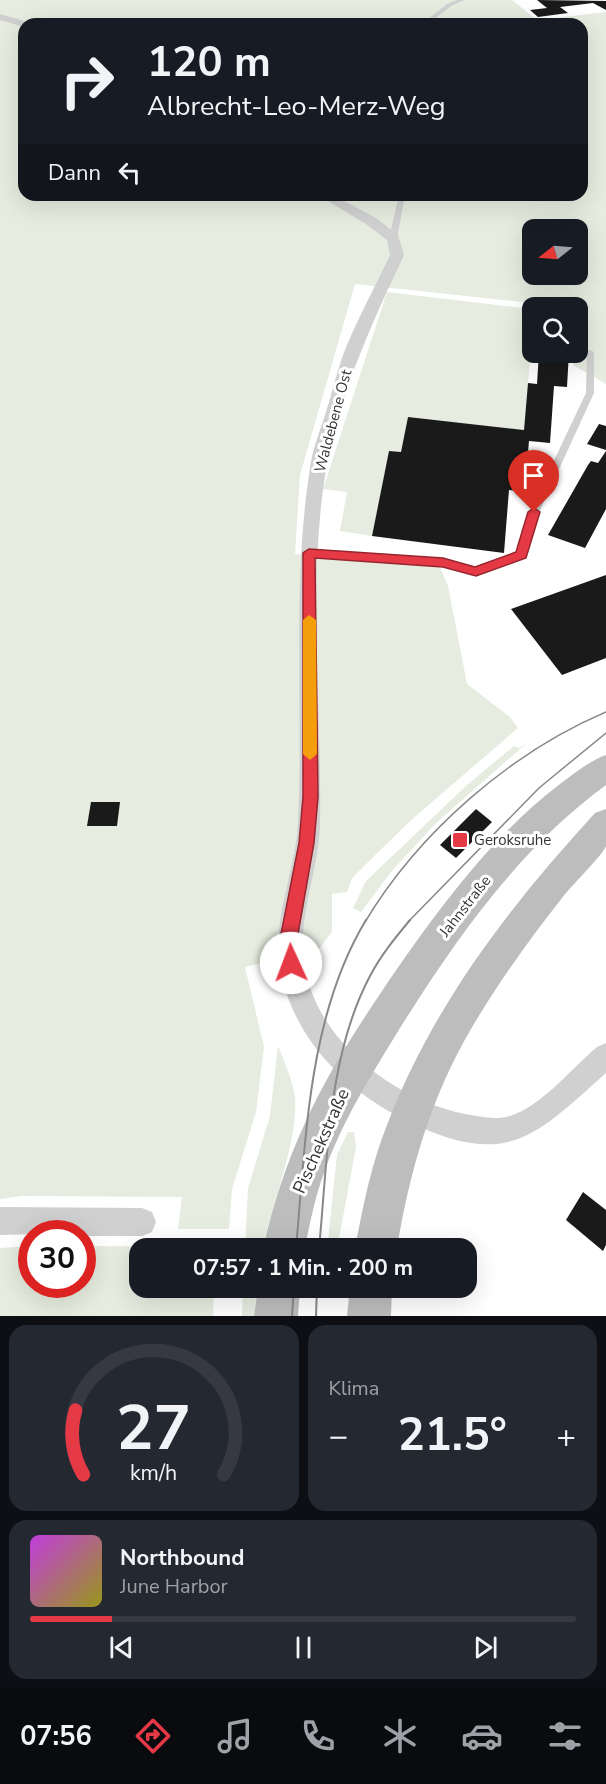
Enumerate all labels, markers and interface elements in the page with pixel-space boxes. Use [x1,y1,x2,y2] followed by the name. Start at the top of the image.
[147,34,271,91] text: 120 m
[48,42,126,120] icon: right
[147,88,446,125] text: Albrecht-Leo-Merz-Weg
[113,156,146,189] icon: left
[48,158,101,188] text: Dann
[522,219,588,285] north arrow
[522,219,588,363] map controls
[522,297,588,363] button: search
[310,367,357,475] street label: Waldebene Ost
[508,450,559,512] pin
[517,459,550,492] icon: arrive
[474,830,551,850] place label: Geroksruhe
[451,831,469,849] marker: Geroksruhe
[434,871,495,942] street label: Jahnstraße
[259,931,323,995] position arrow
[287,1085,355,1197] street label: Pischekstraße
[18,1220,96,1298] speed limit sign: 30
[193,1253,413,1283] text: 07:57 · 1 Min. · 200 m
[329,1375,379,1402] text: Klima
[116,1386,191,1471] text: 27
[398,1405,507,1466] text: 21.5°
[329,1414,348,1459] text: −
[556,1414,576,1459] text: +
[130,1458,177,1488] text: km/h
[120,1543,244,1573] text: Northbound
[120,1573,228,1600] text: June Harbor
[105,1631,138,1664] icon: previous
[287,1631,320,1664] icon: pause
[469,1631,502,1664] icon: next
[132,1715,174,1757] icon: directions
[214,1715,256,1757] icon: music
[297,1715,339,1757] icon: phone
[379,1715,421,1757] icon: climate
[461,1715,503,1757] icon: car
[544,1715,586,1757] icon: filters
[20,1718,92,1755] text: 07:56

